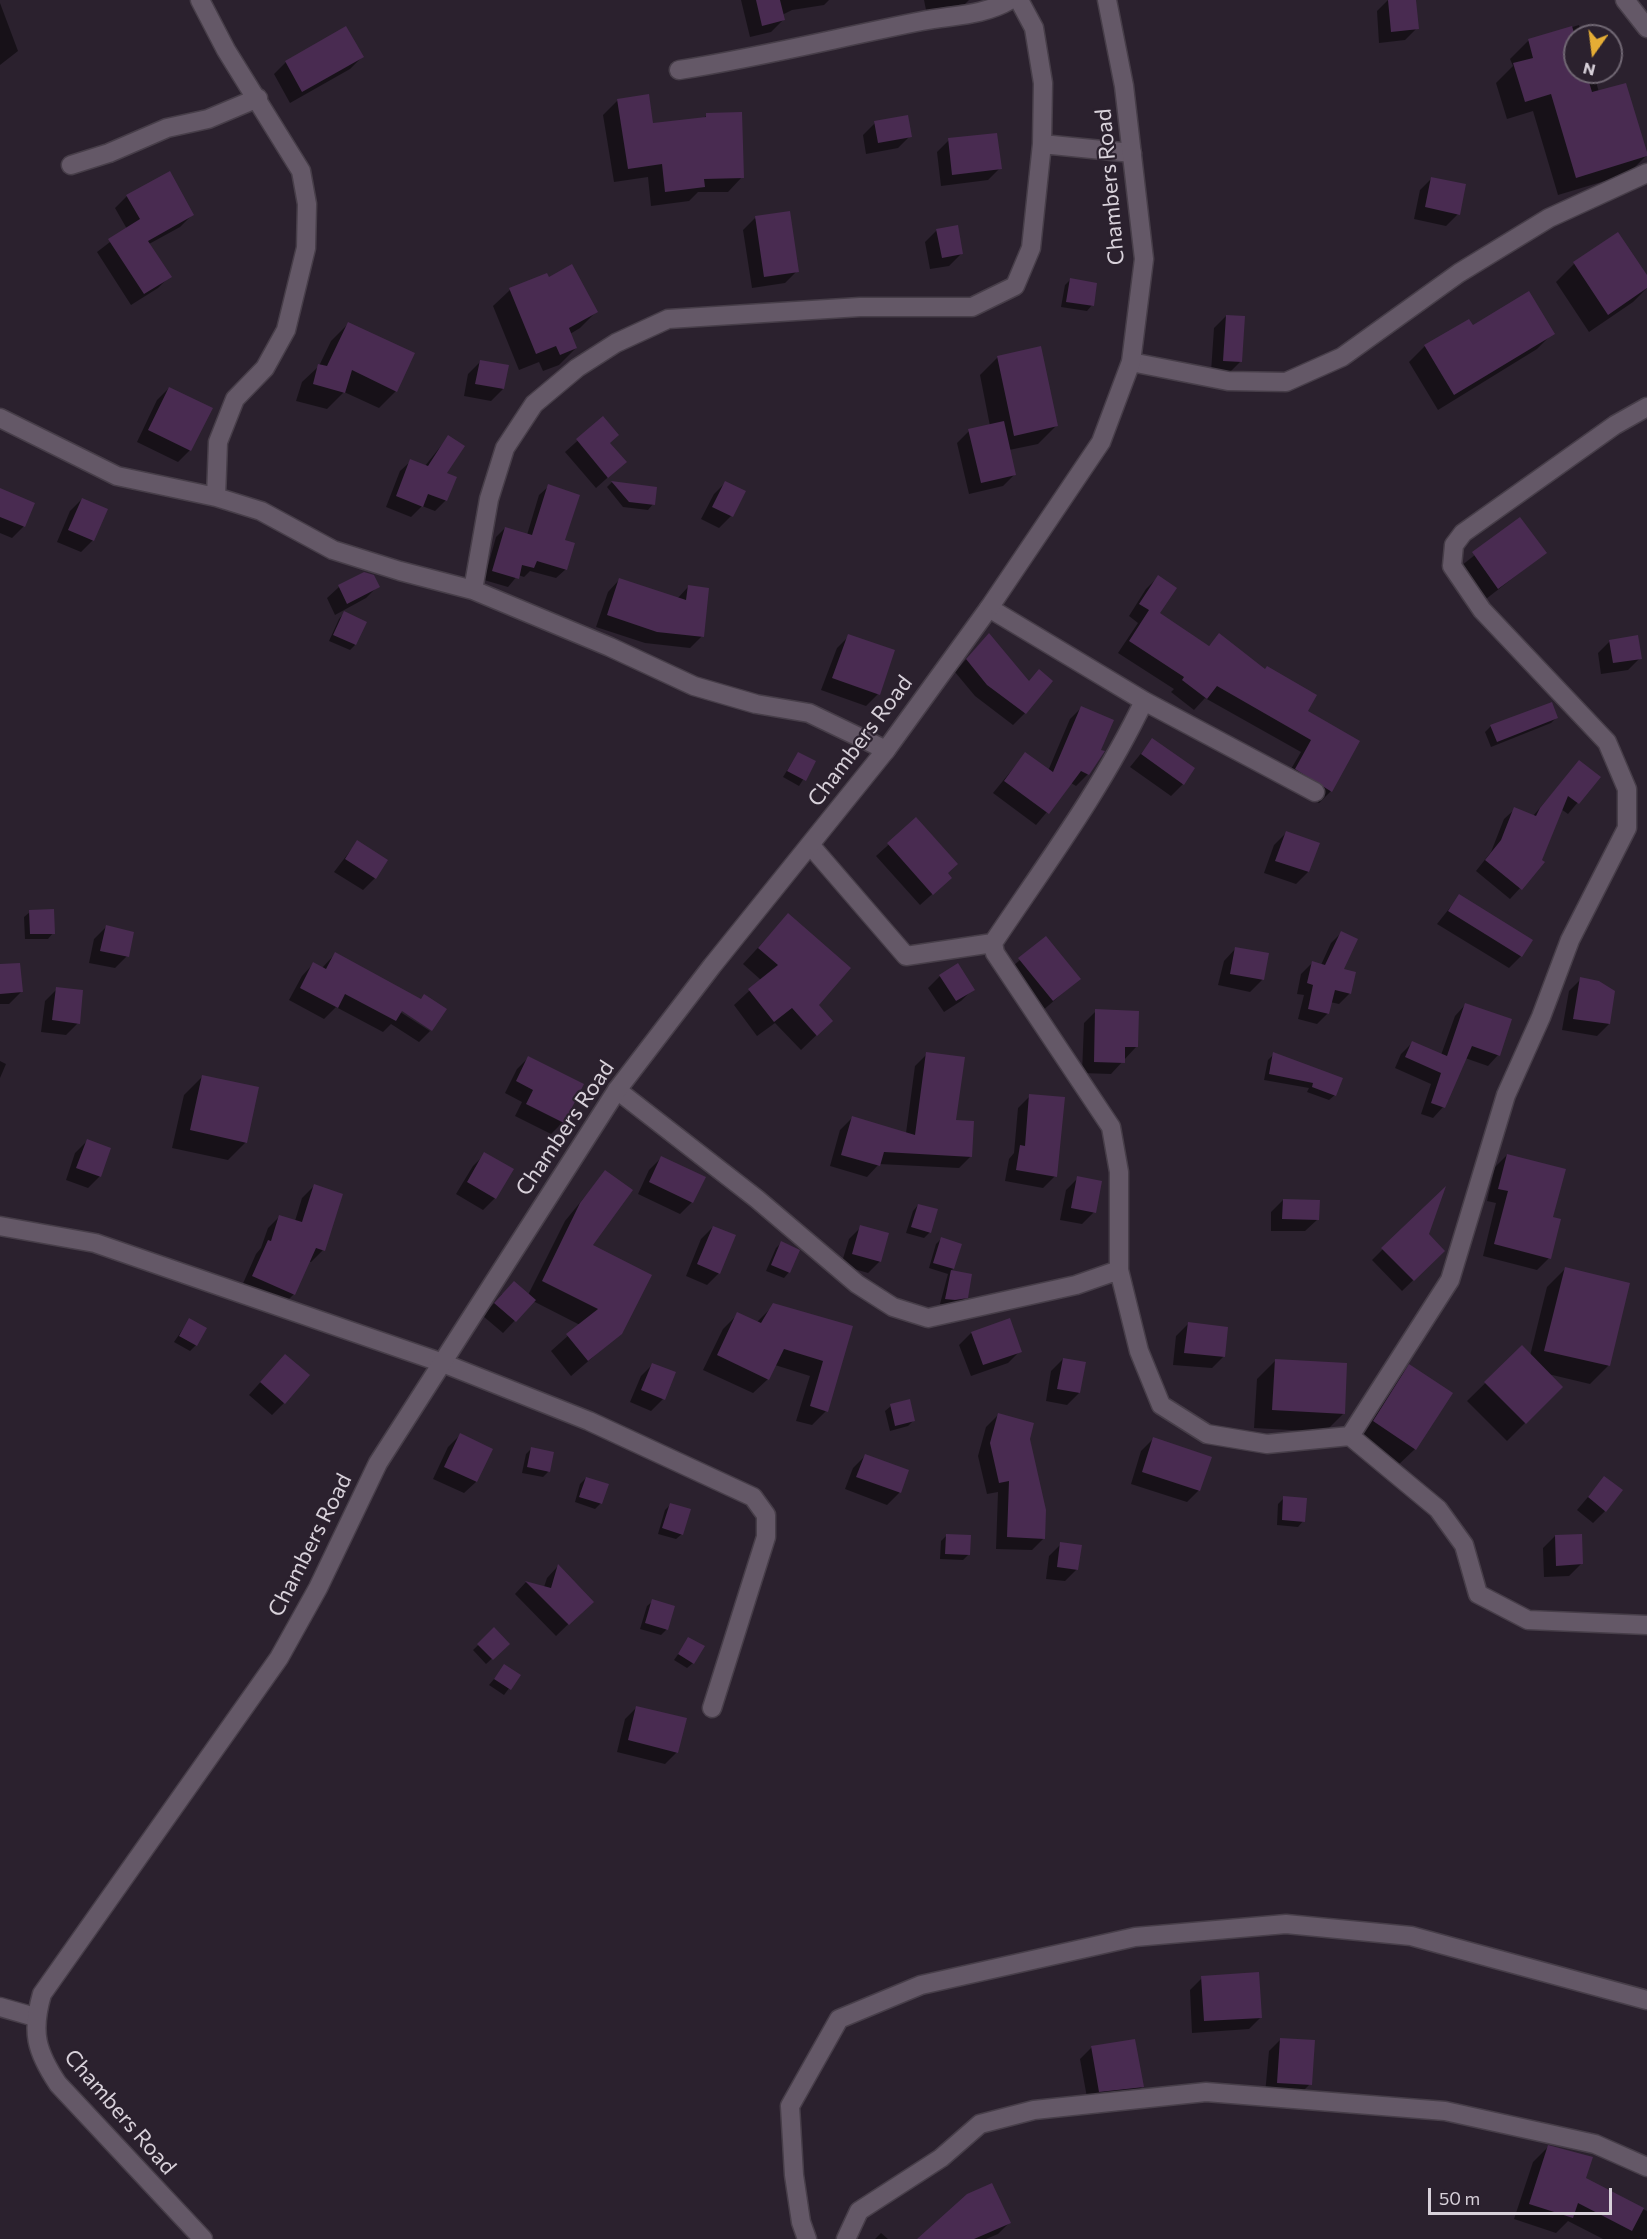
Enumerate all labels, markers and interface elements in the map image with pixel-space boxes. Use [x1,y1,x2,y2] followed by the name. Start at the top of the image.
[1563,24,1623,84] north arrow
[1581,59,1597,81] text: N
[1090,108,1130,266] street label: Chambers Road
[802,670,918,812] street label: Chambers Road
[510,1056,620,1200] street label: Chambers Road
[263,1469,357,1621] street label: Chambers Road
[59,2044,181,2180] street label: Chambers Road
[1431,2176,1616,2214] scale bar
[1439,2187,1480,2209] text: 50 m

